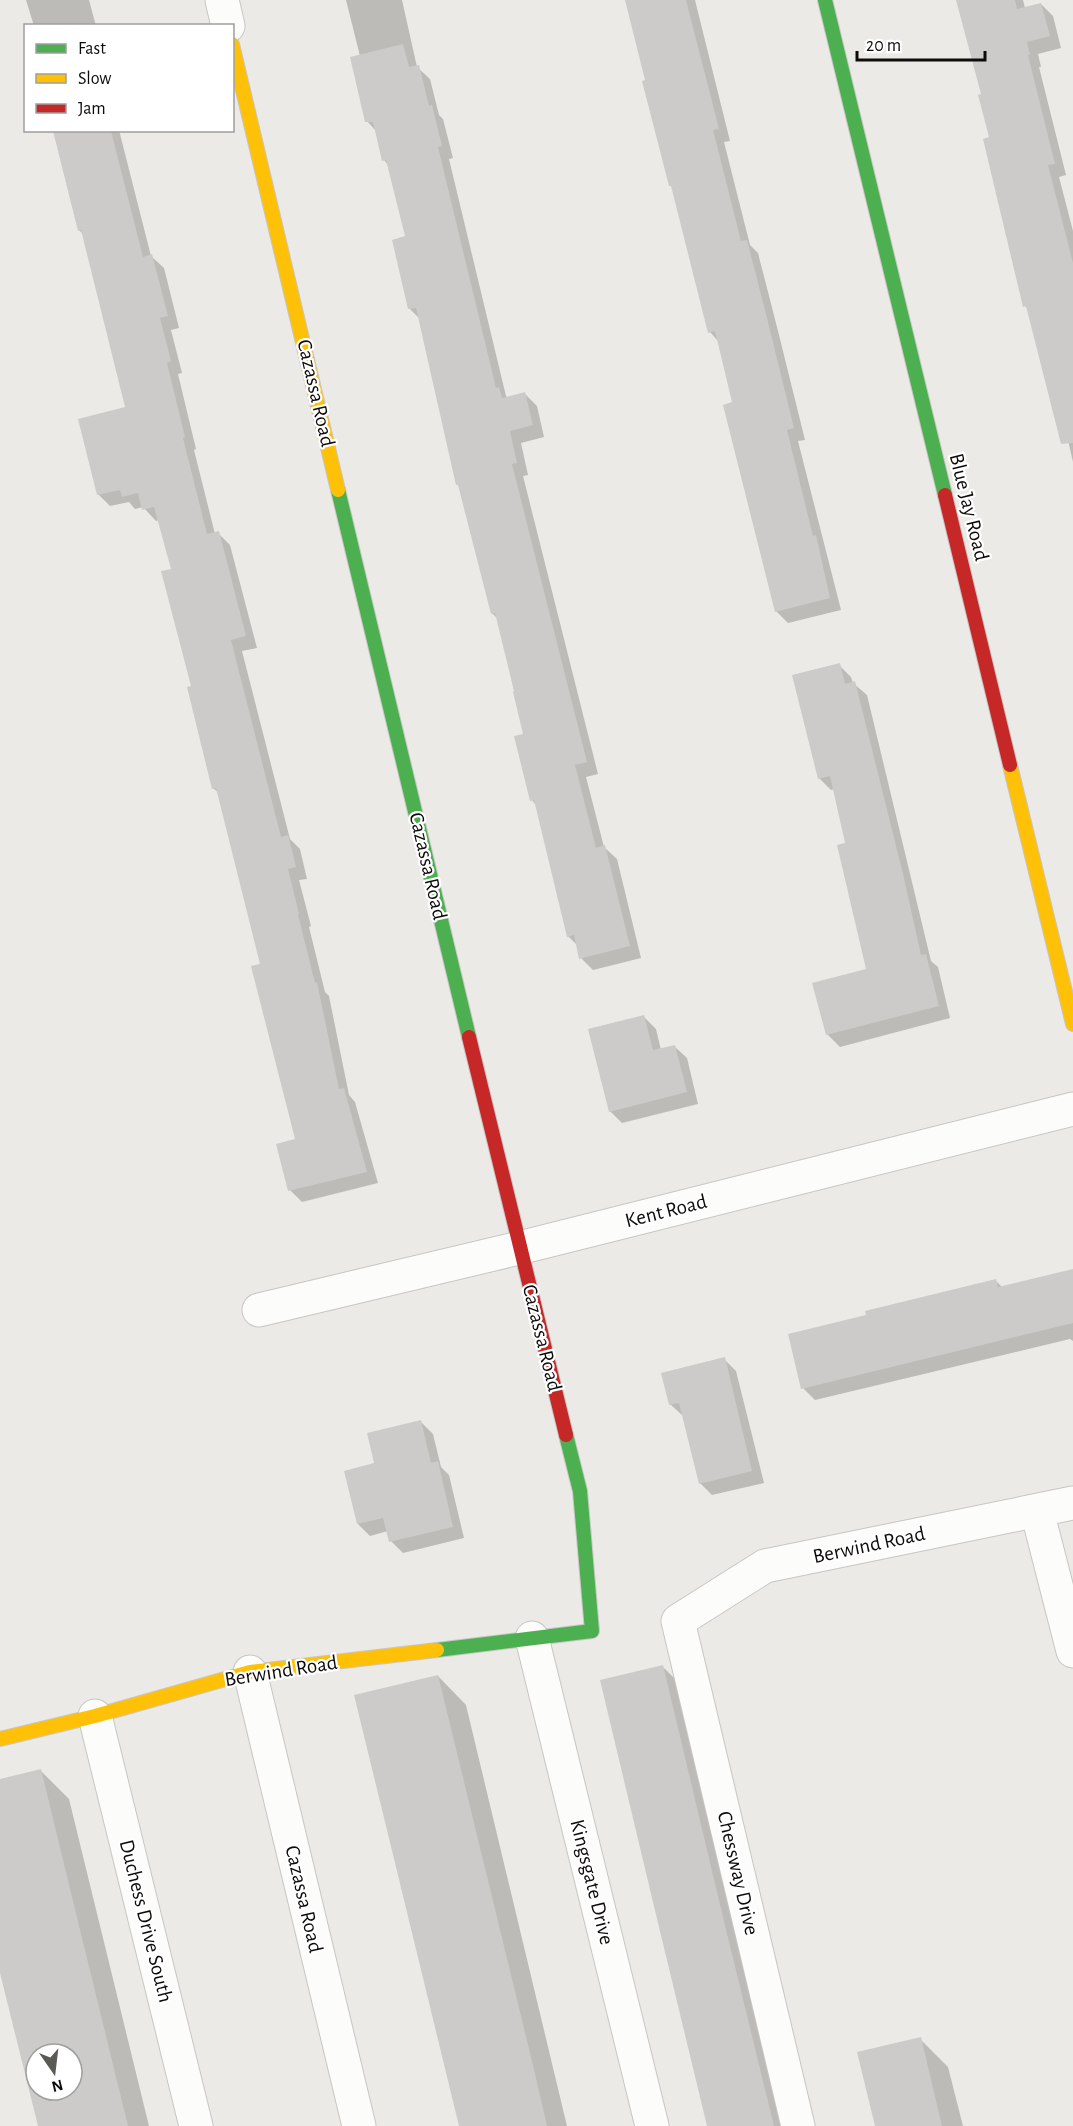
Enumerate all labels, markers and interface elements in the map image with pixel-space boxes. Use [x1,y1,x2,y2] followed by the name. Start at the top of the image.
[24,24,234,132] legend
[857,24,984,62] scale bar
[866,37,901,55] text: 20 m
[78,40,106,58] text: Fast
[78,70,111,88] text: Slow
[78,100,106,118] text: Jam
[293,337,339,449] street label: Cazassa Road
[946,451,993,563] street label: Blue Jay Road
[405,810,451,922] street label: Cazassa Road
[623,1191,709,1231] street label: Kent Road
[519,1282,565,1394] street label: Cazassa Road
[811,1523,927,1567] street label: Berwind Road
[223,1652,339,1690] street label: Berwind Road
[714,1809,762,1937] street label: Chessway Drive
[566,1817,618,1947] street label: Kingsgate Drive
[116,1837,176,2005] street label: Duchess Drive South
[281,1843,327,1955] street label: Cazassa Road
[24,2042,84,2102] north arrow
[50,2076,65,2095] text: N

